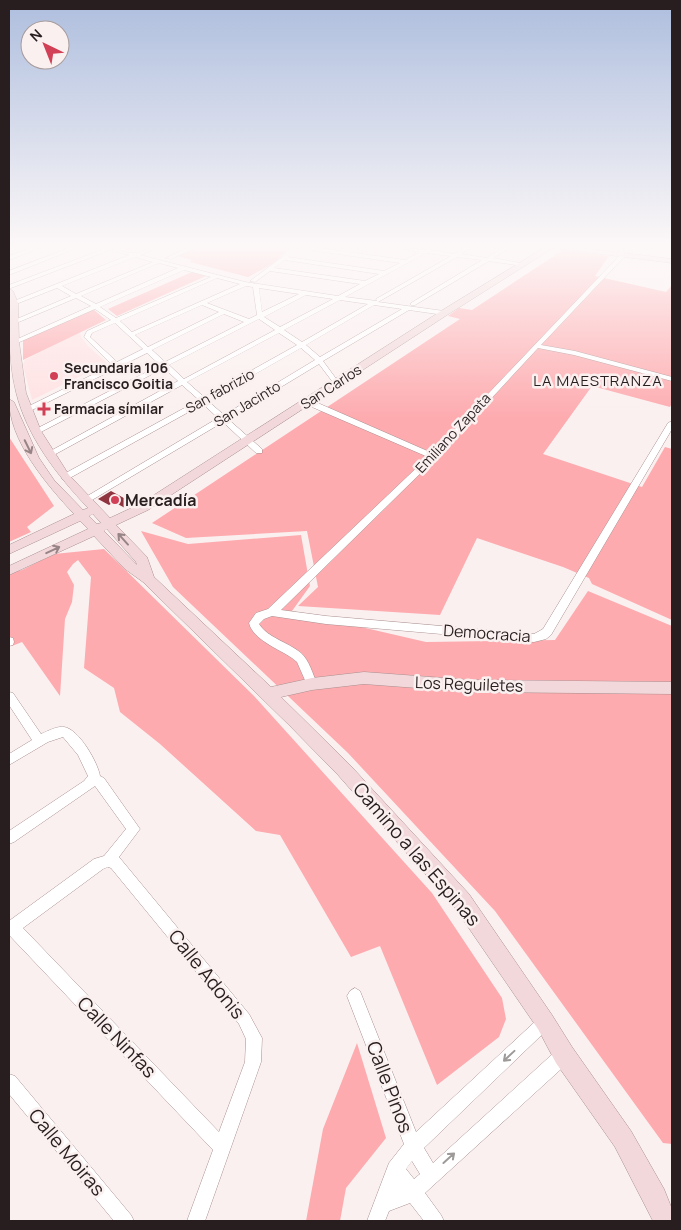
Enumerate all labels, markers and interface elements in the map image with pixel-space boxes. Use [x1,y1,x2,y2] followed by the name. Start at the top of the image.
[20,20,70,70] north arrow
[26,25,46,46] text: N
[64,358,173,393] place label: Secundaria 106 Francisco Goitia
[297,360,365,413] street label: San Carlos
[182,364,257,417] street label: San fabrizio
[48,370,60,382] marker: Secundaria 106 Francisco Goitia
[533,370,663,391] district label: LA MAESTRANZA
[210,376,284,431] street label: San Jacinto
[411,389,495,477] street label: Emiliano Zapata
[54,399,164,418] place label: Farmacia símilar
[38,403,50,415] marker: Farmacia símilar
[24,439,34,454] one-way arrow
[125,489,196,511] place label: Mercadía
[109,494,121,506] marker: Mercadía
[117,532,129,545] one-way arrow
[45,545,60,555] one-way arrow
[443,619,531,647] street label: Democracia
[415,671,523,697] street label: Los Reguiletes
[347,777,487,931] street label: Camino a las Espinas
[163,924,251,1024] street label: Calle Adonis
[72,991,162,1083] street label: Calle Ninfas
[361,1037,419,1137] street label: Calle Pinos
[503,1050,515,1062] one-way arrow
[23,1103,111,1201] street label: Calle Moiras
[442,1152,455,1164] one-way arrow

